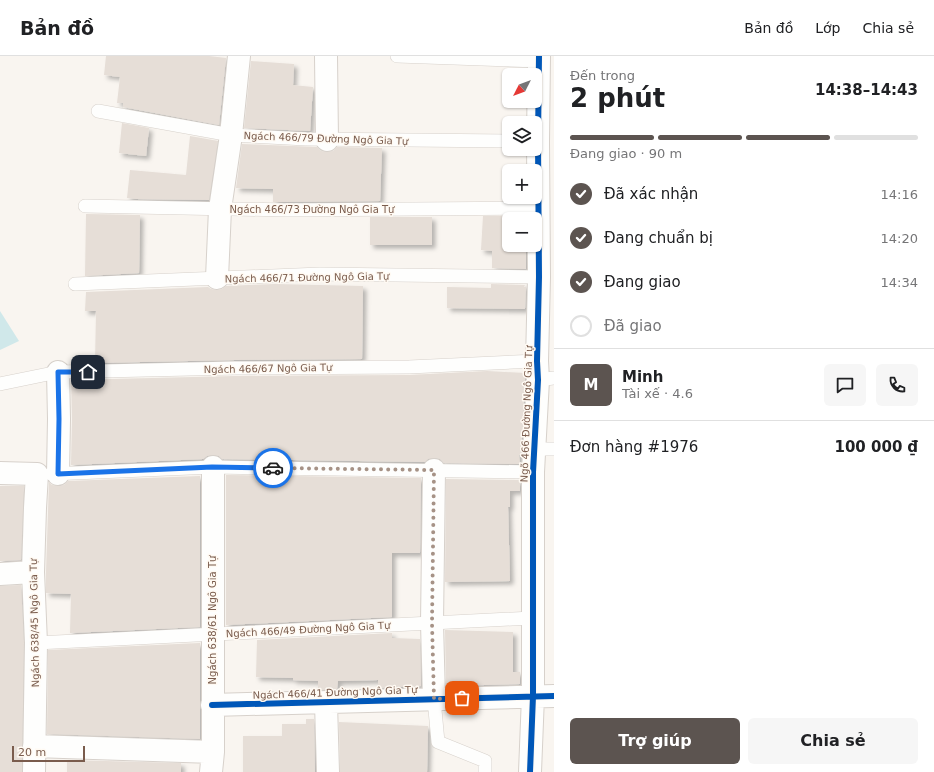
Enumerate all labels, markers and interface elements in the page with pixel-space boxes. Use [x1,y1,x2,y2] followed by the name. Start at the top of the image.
[20,17,94,39] text: Bản đồ
[744,20,793,36] text: Bản đồ
[815,20,841,36] text: Lớp
[863,20,914,36] text: Chia sẻ
[502,68,542,108] north arrow
[502,68,542,252] map controls
[570,68,635,83] text: Đến trong
[815,81,918,99] text: 14:38–14:43
[570,83,665,113] text: 2 phút
[502,116,542,156] button: layers
[243,130,409,148] street label: Ngách 466/79 Đường Ngô Gia Tự
[570,146,682,161] text: Đang giao · 90 m
[502,164,542,204] button: +
[570,183,592,205] icon: check
[604,185,698,203] text: Đã xác nhận
[881,187,918,202] text: 14:16
[230,204,395,216] street label: Ngách 466/73 Đường Ngô Gia Tự
[502,212,542,252] button: −
[570,227,592,249] icon: check
[604,229,713,247] text: Đang chuẩn bị
[881,231,918,246] text: 14:20
[225,271,390,285] street label: Ngách 466/71 Đường Ngô Gia Tự
[570,271,592,293] icon: check
[604,273,681,291] text: Đang giao
[881,275,918,290] text: 14:34
[604,317,662,335] text: Đã giao
[519,345,535,483] street label: Ngõ 466 Đường Ngô Gia Tự
[71,355,105,389] pin
[77,361,99,383] icon: home
[204,362,333,376] street label: Ngách 466/67 Ngô Gia Tự
[824,364,866,406] button: chat
[876,364,918,406] button: phone
[622,368,663,386] text: Minh
[584,376,598,394] text: M
[622,386,693,401] text: Tài xế · 4.6
[570,438,698,456] text: Đơn hàng #1976
[834,438,918,456] text: 100 000 ₫
[253,448,293,488] courier
[262,457,284,479] icon: car
[207,555,219,684] street label: Ngách 638/61 Ngô Gia Tự
[28,558,42,687] street label: Ngách 638/45 Ngô Gia Tự
[225,620,391,640] street label: Ngách 466/49 Đường Ngô Gia Tự
[445,681,479,715] pin
[252,684,418,702] street label: Ngách 466/41 Đường Ngô Gia Tự
[451,687,473,709] icon: bag
[570,718,740,764] button: Trợ giúp
[748,718,918,764] button: Chia sẻ
[12,744,85,763] scale bar
[18,746,46,759] text: 20 m

